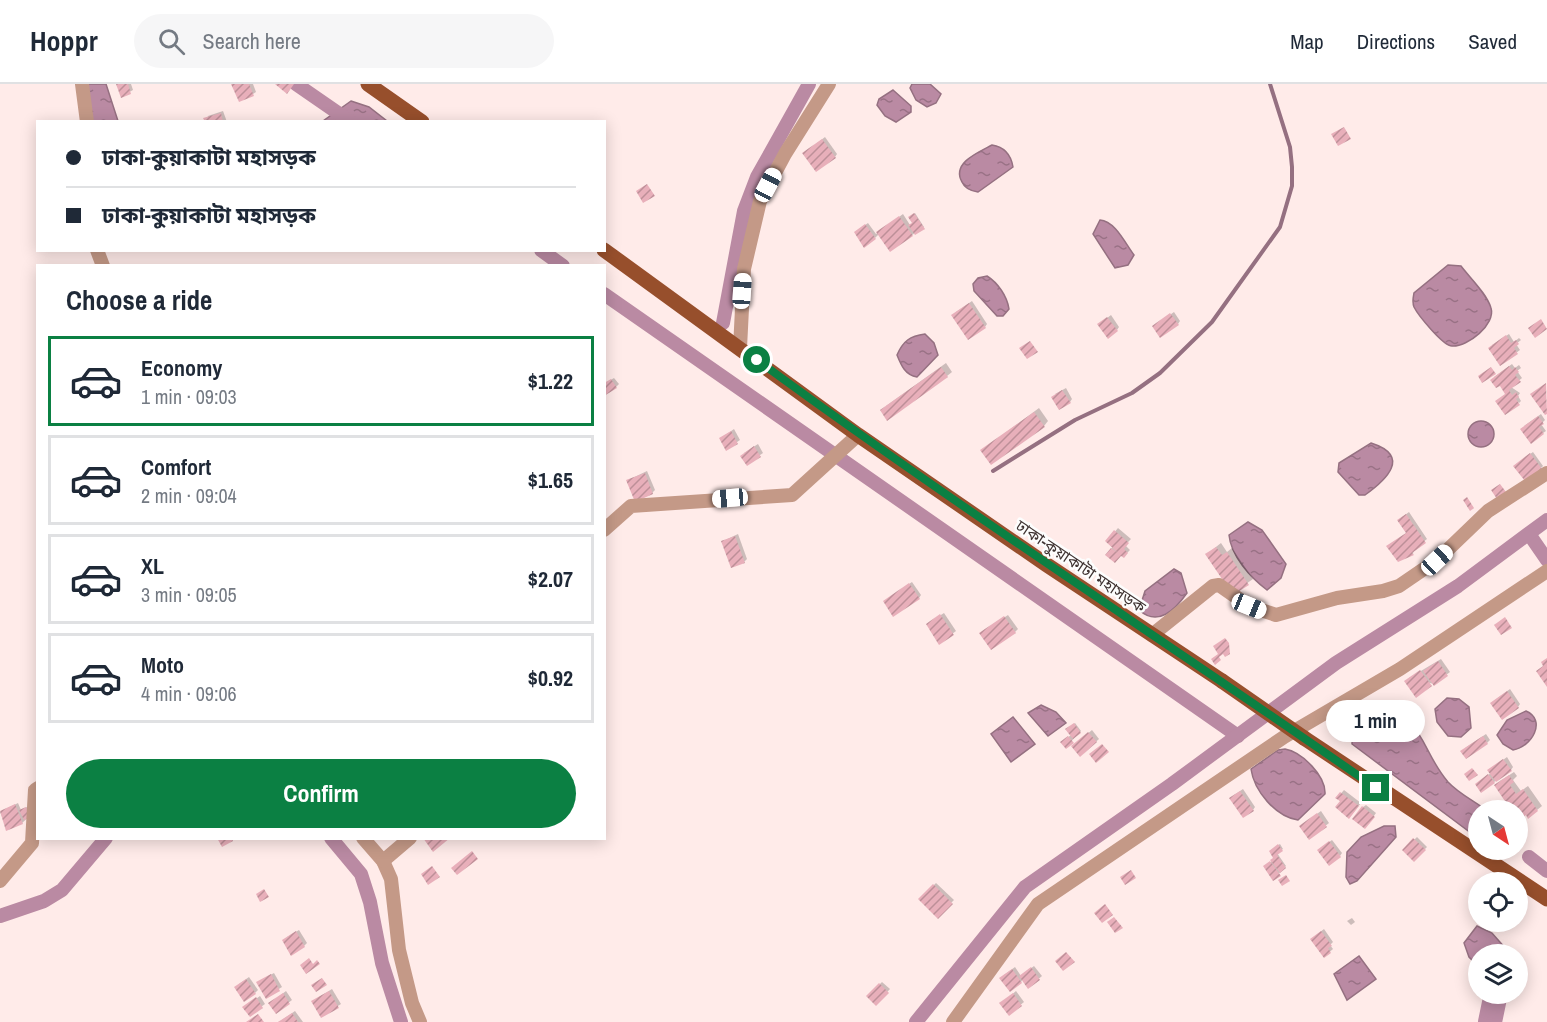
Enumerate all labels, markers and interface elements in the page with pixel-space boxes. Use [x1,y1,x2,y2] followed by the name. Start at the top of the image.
[134,14,554,68] search box
[30,22,98,60] text: Hoppr
[155,25,188,58] icon: search
[203,26,301,56] text: Search here
[1290,27,1324,56] text: Map
[1357,27,1435,56] text: Directions
[1468,27,1517,56] text: Saved
[102,142,316,172] text: ঢাকা-কুয়াকাটা মহাসড়ক
[752,165,784,205] car
[102,200,316,230] text: ঢাকা-কুয়াকাটা মহাসড়ক
[732,272,752,310] car
[66,282,212,318] text: Choose a ride
[743,346,770,373] route start
[141,353,222,383] text: Economy
[69,354,123,408] icon: car
[528,366,573,396] text: $1.22
[141,383,237,410] text: 1 min · 09:03
[141,452,211,482] text: Comfort
[69,453,123,507] icon: car
[528,465,573,495] text: $1.65
[141,482,237,509] text: 2 min · 09:04
[711,487,749,509] car
[1011,514,1151,618] street label: ঢাকা-কুয়াকাটা মহাসড়ক
[1418,541,1456,579] car
[141,551,164,581] text: XL
[69,552,123,606] icon: car
[528,564,573,594] text: $2.07
[141,581,237,608] text: 3 min · 09:05
[1229,591,1269,621] car
[141,650,184,680] text: Moto
[69,651,123,705] icon: car
[528,663,573,693] text: $0.92
[141,680,237,707] text: 4 min · 09:06
[1326,701,1426,743] callout: 1 min
[1354,707,1397,734] text: 1 min
[66,759,576,828] button: Confirm
[1362,774,1389,801] route end
[1468,800,1528,860] north arrow
[1468,800,1528,1004] map controls
[1468,872,1528,932] button: locate
[1468,944,1528,1004] button: layers

